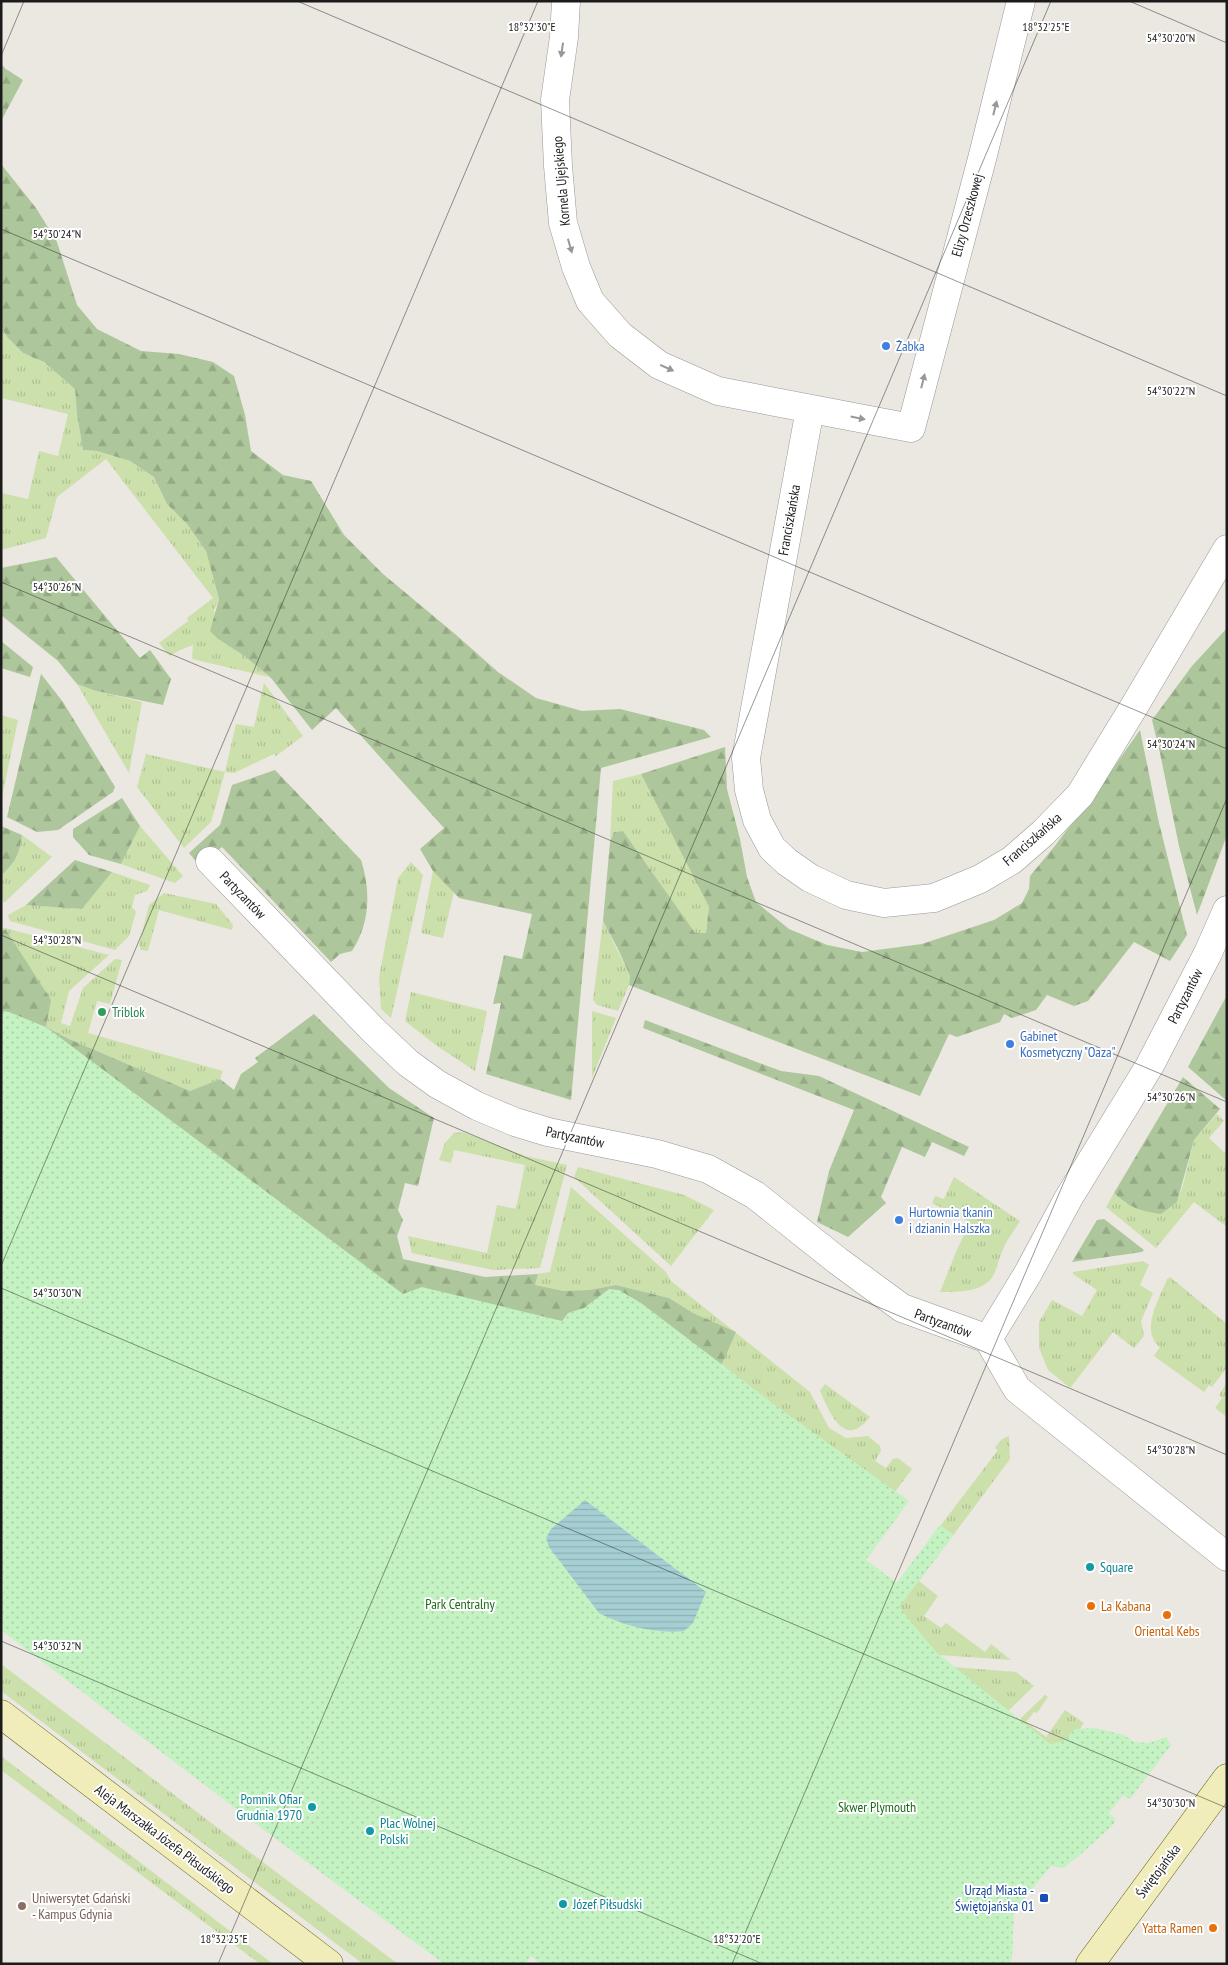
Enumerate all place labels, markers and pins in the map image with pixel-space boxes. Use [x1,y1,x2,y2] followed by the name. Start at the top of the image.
[896,337,925,355] place label: Żabka
[880,340,892,352] marker: Żabka
[112,1003,145,1021] place label: Triblok
[96,1006,108,1018] marker: Triblok
[1020,1027,1115,1061] place label: Gabinet Kosmetyczny "Oaza"
[1004,1038,1016,1050] marker: Gabinet Kosmetyczny "Oaza"
[909,1203,993,1237] place label: Hurtownia tkanin i dzianin Halszka
[893,1214,905,1226] marker: Hurtownia tkanin i dzianin Halszka
[1100,1558,1134,1576] place label: Square
[1084,1561,1096,1573] marker: Square
[1101,1597,1151,1615] place label: La Kabana
[1085,1600,1097,1612] marker: La Kabana
[1161,1609,1173,1621] marker: Oriental Kebs
[1134,1622,1200,1640] place label: Oriental Kebs
[236,1790,302,1824] place label: Pomnik Ofiar Grudnia 1970
[306,1801,318,1813] marker: Pomnik Ofiar Grudnia 1970
[380,1814,436,1848] place label: Plac Wolnej Polski
[364,1825,376,1837] marker: Plac Wolnej Polski
[955,1881,1034,1915] place label: Urząd Miasta - Świętojańska 01
[32,1889,130,1923] place label: Uniwersytet Gdański - Kampus Gdynia
[1038,1892,1050,1904] marker: Urząd Miasta - Świętojańska 01
[572,1895,642,1913] place label: Józef Piłsudski
[557,1898,569,1910] marker: Józef Piłsudski
[16,1900,28,1912] marker: Uniwersytet Gdański - Kampus Gdynia
[1142,1919,1203,1937] place label: Yatta Ramen
[1207,1922,1219,1934] marker: Yatta Ramen

